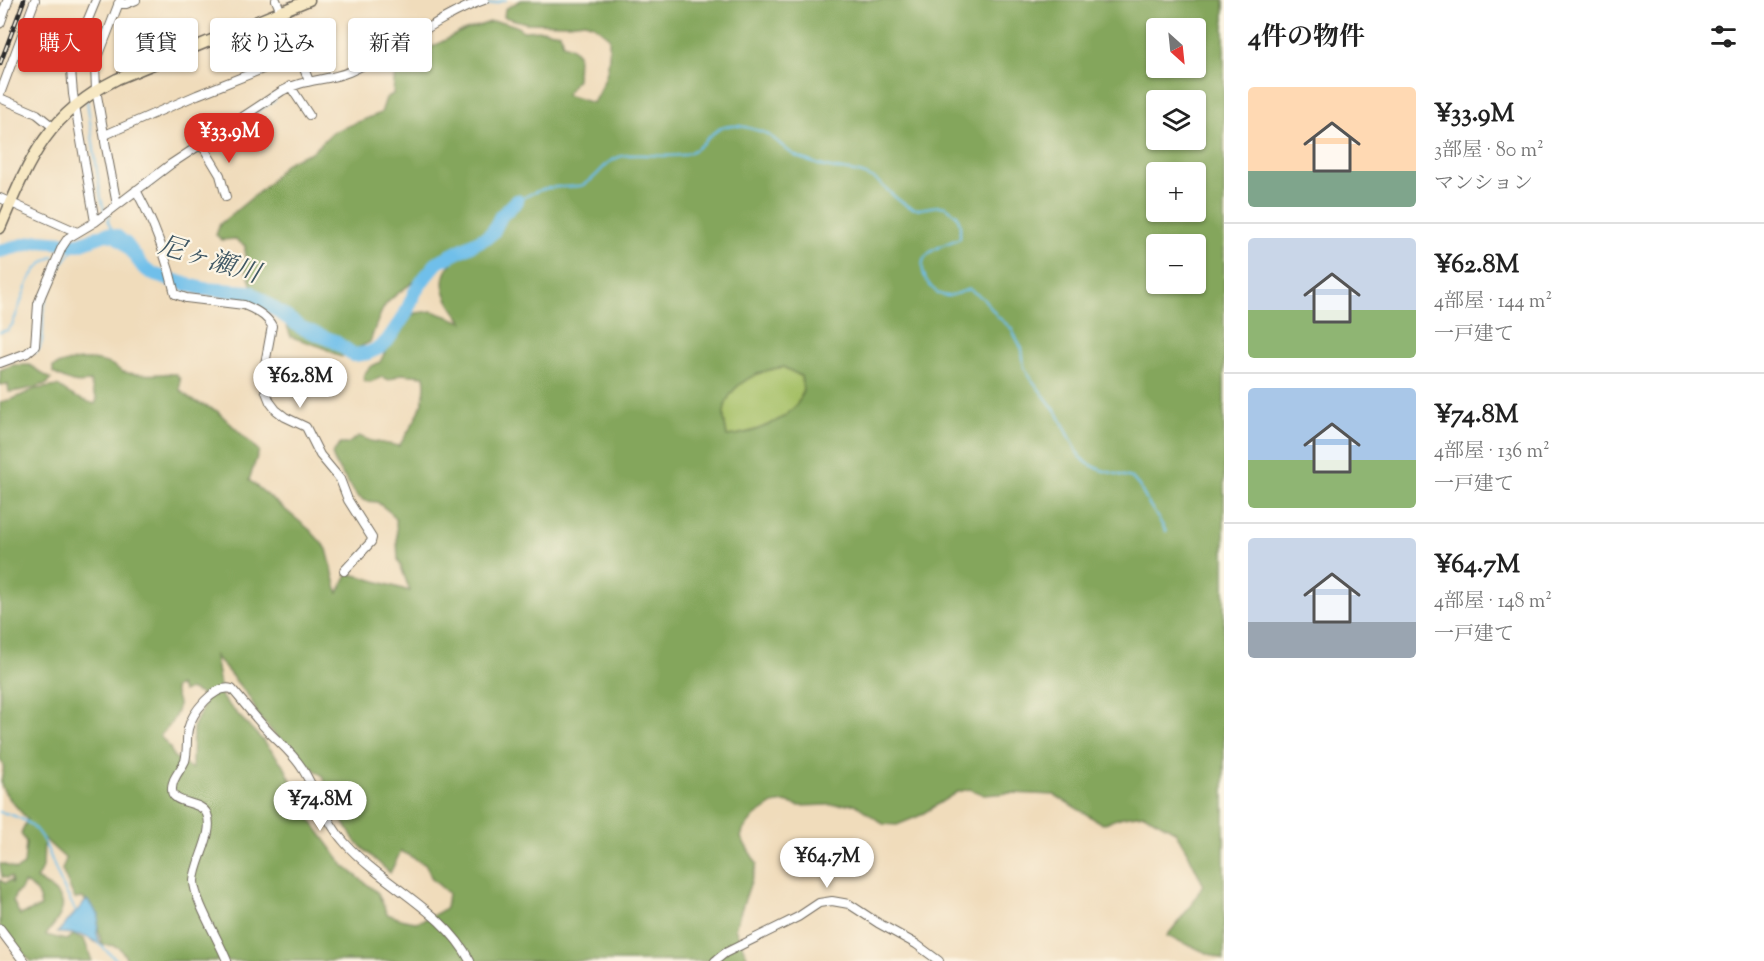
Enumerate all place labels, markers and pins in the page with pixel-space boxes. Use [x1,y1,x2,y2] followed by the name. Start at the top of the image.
[180,113,278,164] pin: ¥33.9M
[251,358,349,409] pin: ¥62.8M
[271,781,369,832] pin: ¥74.8M
[778,838,876,889] pin: ¥64.7M

